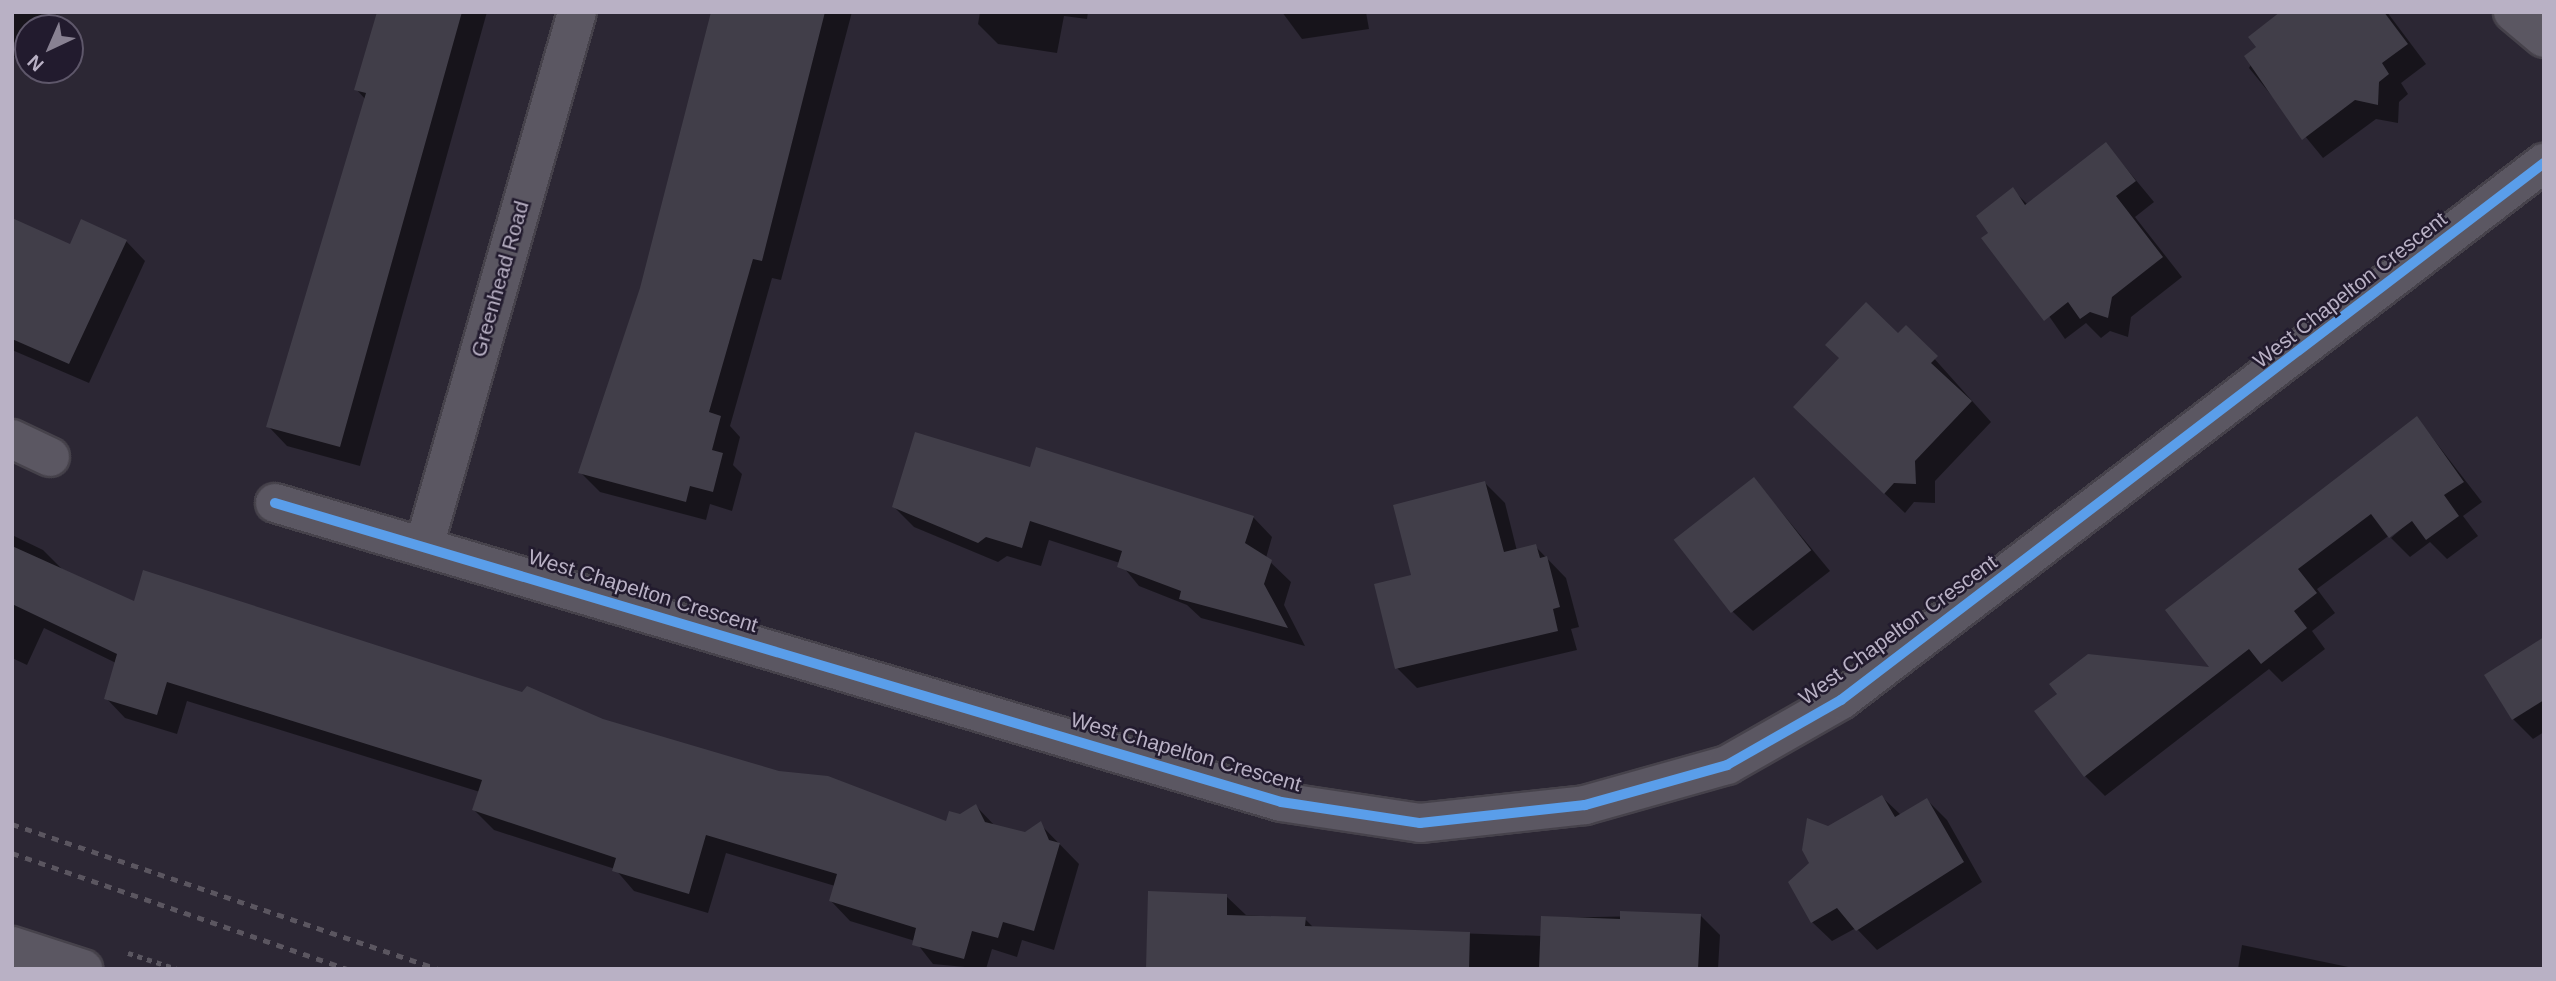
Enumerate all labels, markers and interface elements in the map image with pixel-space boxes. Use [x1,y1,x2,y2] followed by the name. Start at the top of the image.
[14,14,84,84] north arrow
[23,51,48,75] text: N
[466,198,534,360] street label: Greenhead Road
[2248,207,2452,373] street label: West Chapelton Crescent
[525,544,761,638] street label: West Chapelton Crescent
[1794,550,2002,710] street label: West Chapelton Crescent
[1068,707,1304,797] street label: West Chapelton Crescent

